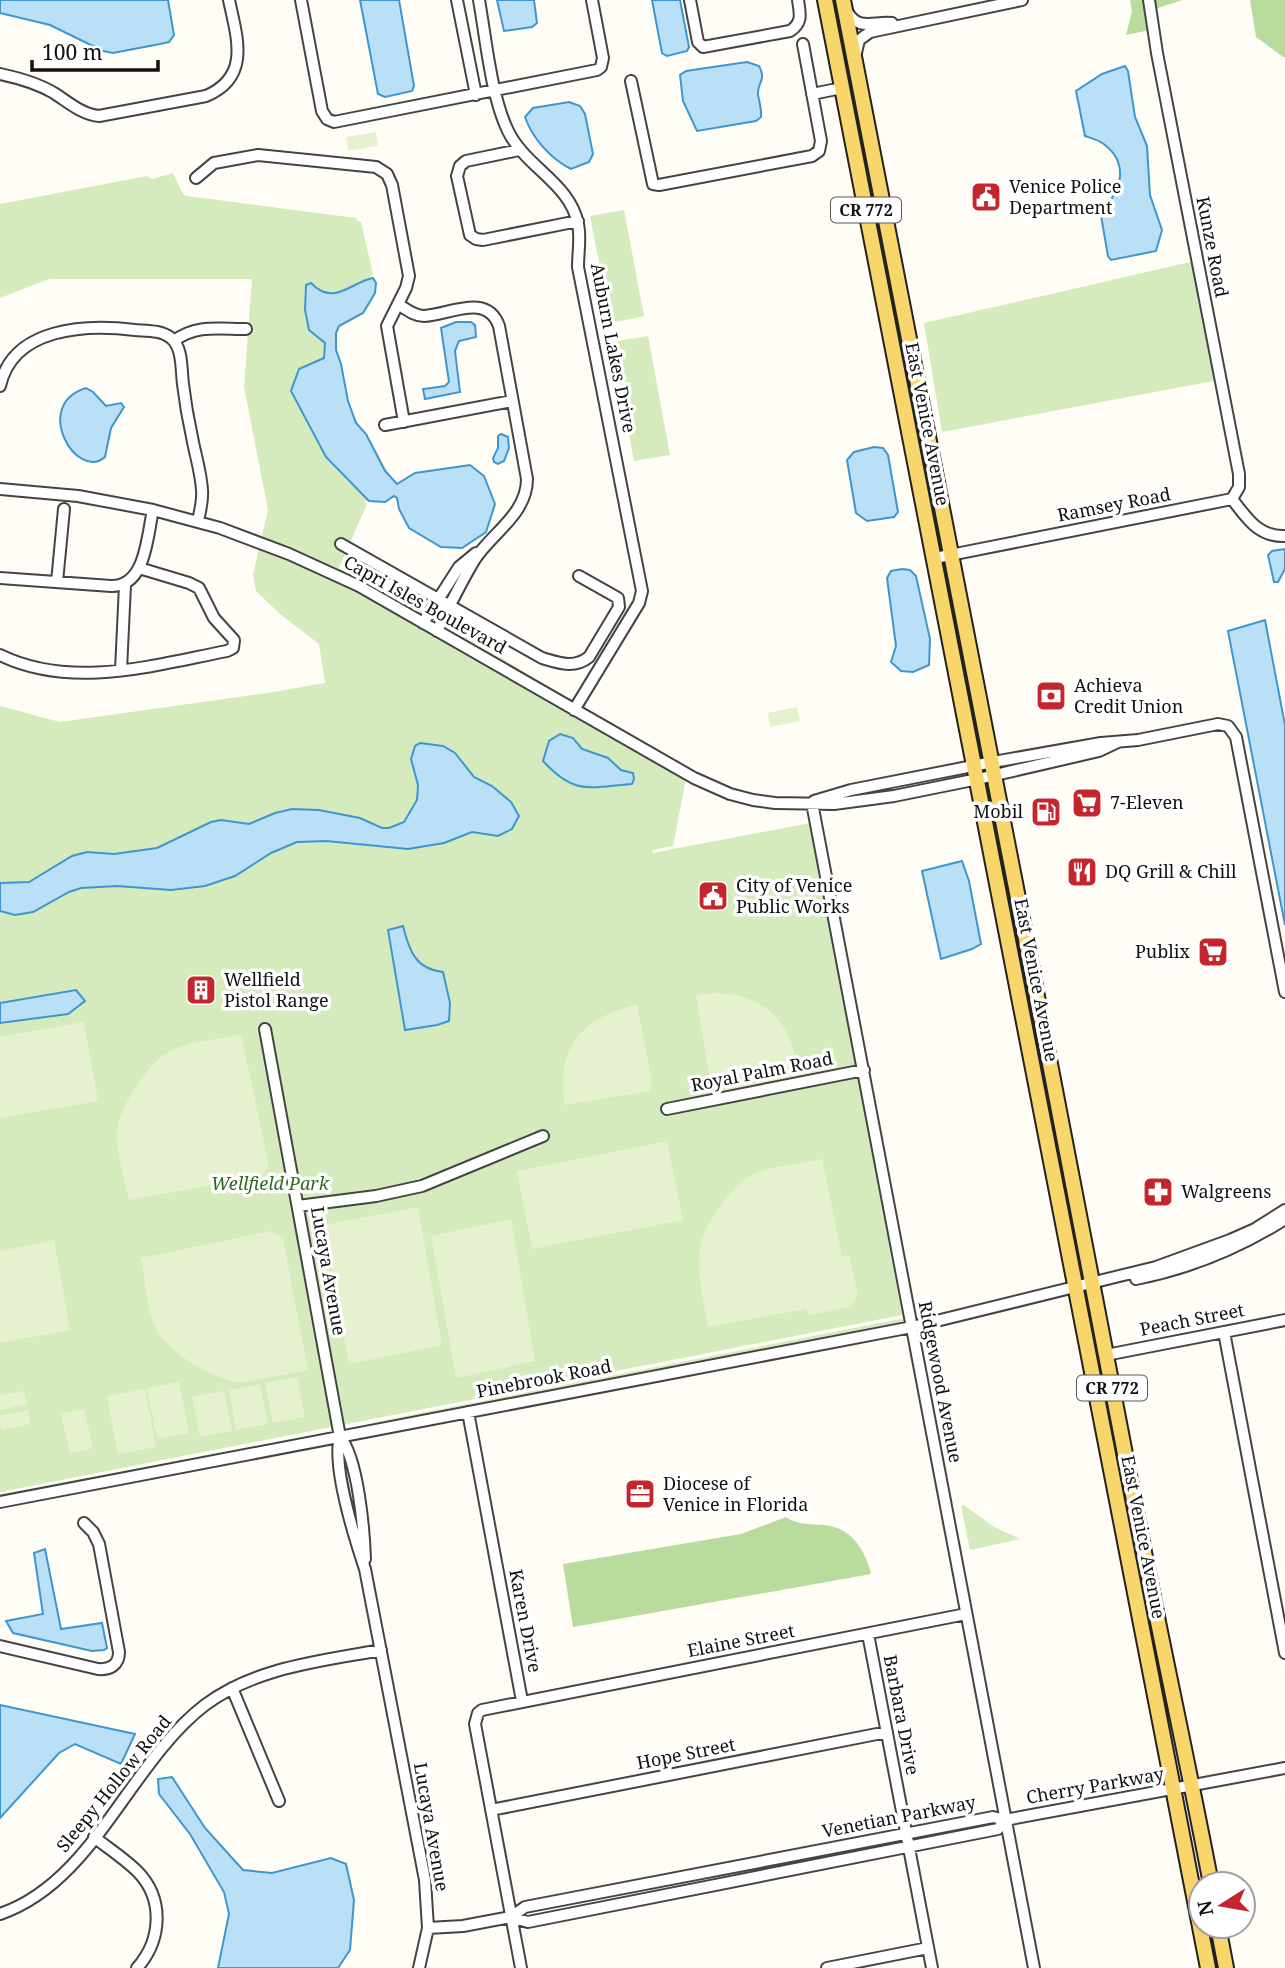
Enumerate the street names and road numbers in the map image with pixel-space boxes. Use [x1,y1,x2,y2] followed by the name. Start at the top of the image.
[1191,194,1235,299] street label: Kunze Road
[831,198,901,222] road number: CR 772
[586,261,642,435] street label: Auburn Lakes Drive
[900,340,956,508] street label: East Venice Avenue
[1055,481,1173,527] street label: Ramsey Road
[340,549,511,659] street label: Capri Isles Boulevard
[1009,896,1065,1064] street label: East Venice Avenue
[689,1045,835,1097] street label: Royal Palm Road
[306,1204,352,1337] street label: Lucaya Avenue
[1138,1297,1246,1341] street label: Peach Street
[914,1299,968,1465] street label: Ridgewood Avenue
[474,1353,613,1403] street label: Pinebrook Road
[1077,1376,1147,1400] road number: CR 772
[1116,1453,1172,1621] street label: East Venice Avenue
[504,1567,548,1674] street label: Karen Drive
[685,1618,797,1662] street label: Elaine Street
[879,1653,925,1777] street label: Barbara Drive
[50,1710,176,1857] street label: Sleepy Hollow Road
[634,1732,737,1774] street label: Hope Street
[409,1760,455,1893] street label: Lucaya Avenue
[1024,1761,1166,1809] street label: Cherry Parkway
[820,1789,978,1843] street label: Venetian Parkway

